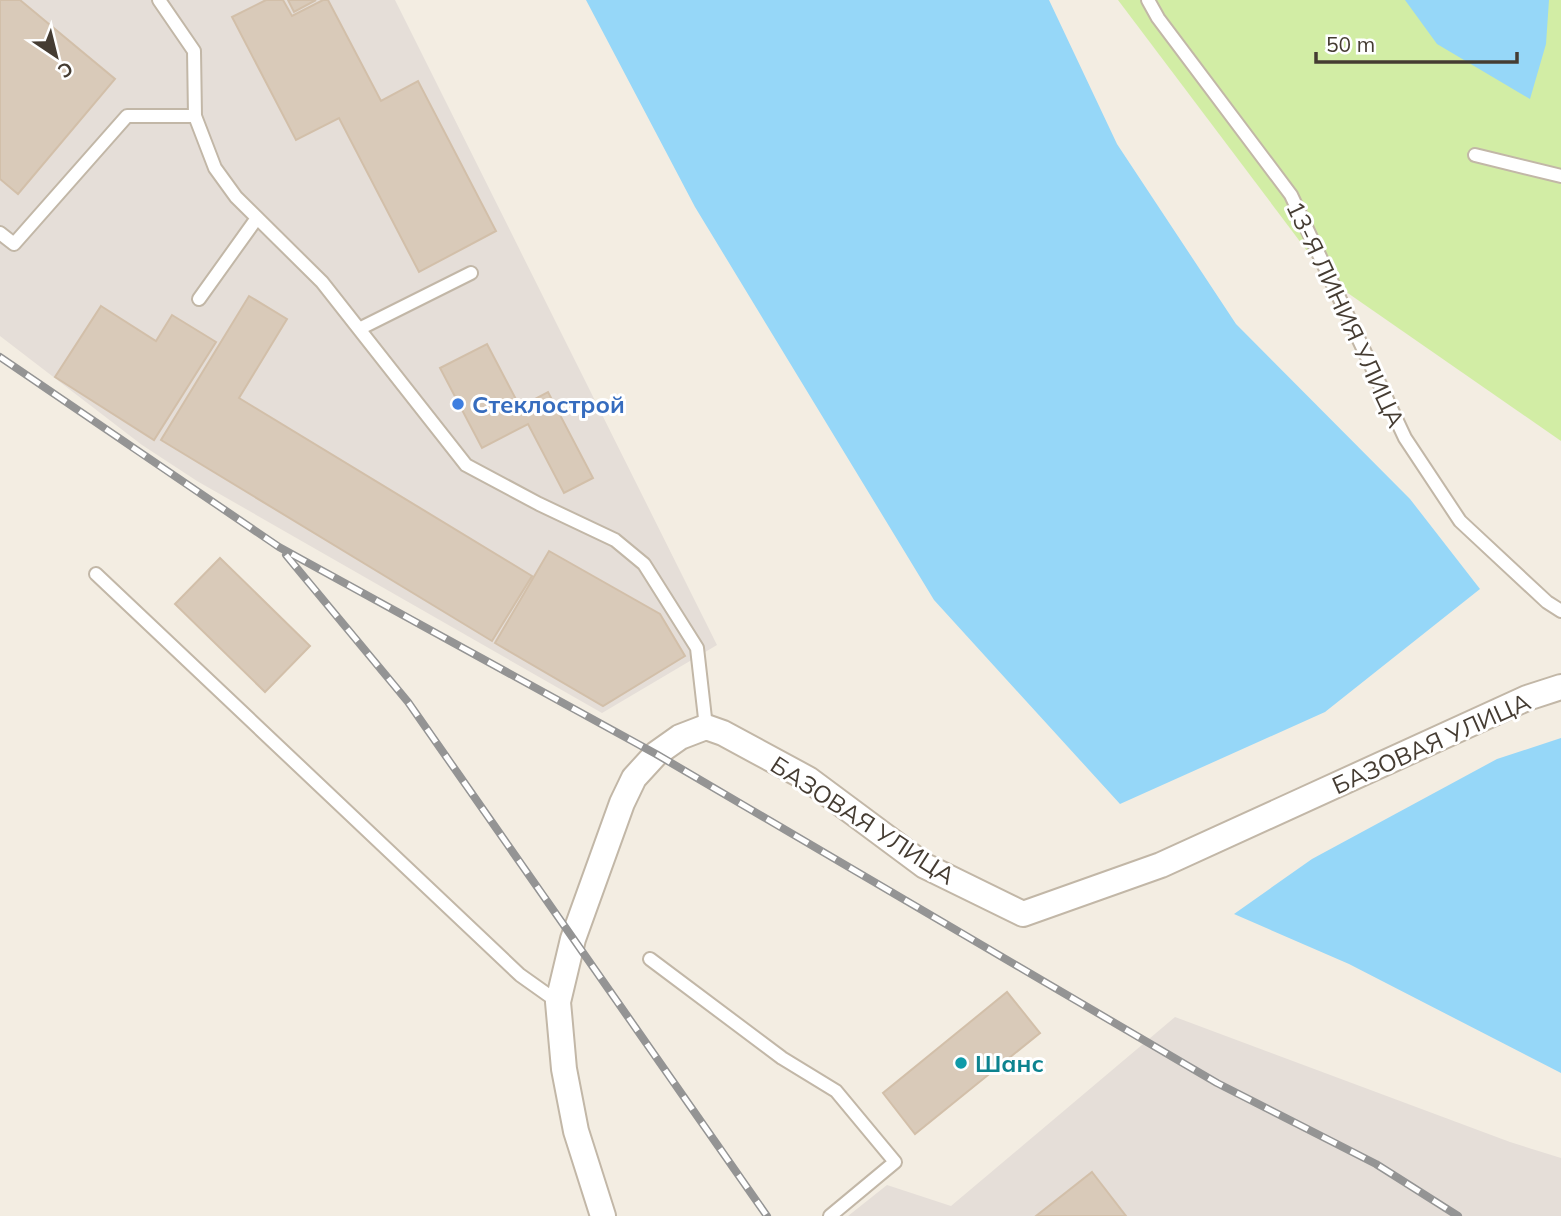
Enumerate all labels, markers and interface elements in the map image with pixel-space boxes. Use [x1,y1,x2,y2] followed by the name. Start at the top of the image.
[21,21,91,91] north arrow
[1316,21,1517,65] scale bar
[1326,31,1375,57] text: 50 m
[54,56,78,83] text: С
[1280,196,1412,432] street label: 13-Я ЛИНИЯ УЛИЦА
[472,389,625,419] place label: Стеклострой
[450,396,466,412] marker: Стеклострой
[1327,686,1535,800] street label: БАЗОВАЯ УЛИЦА
[765,749,961,891] street label: БАЗОВАЯ УЛИЦА
[975,1048,1044,1078] place label: Шанс
[953,1055,969,1071] marker: Шанс

